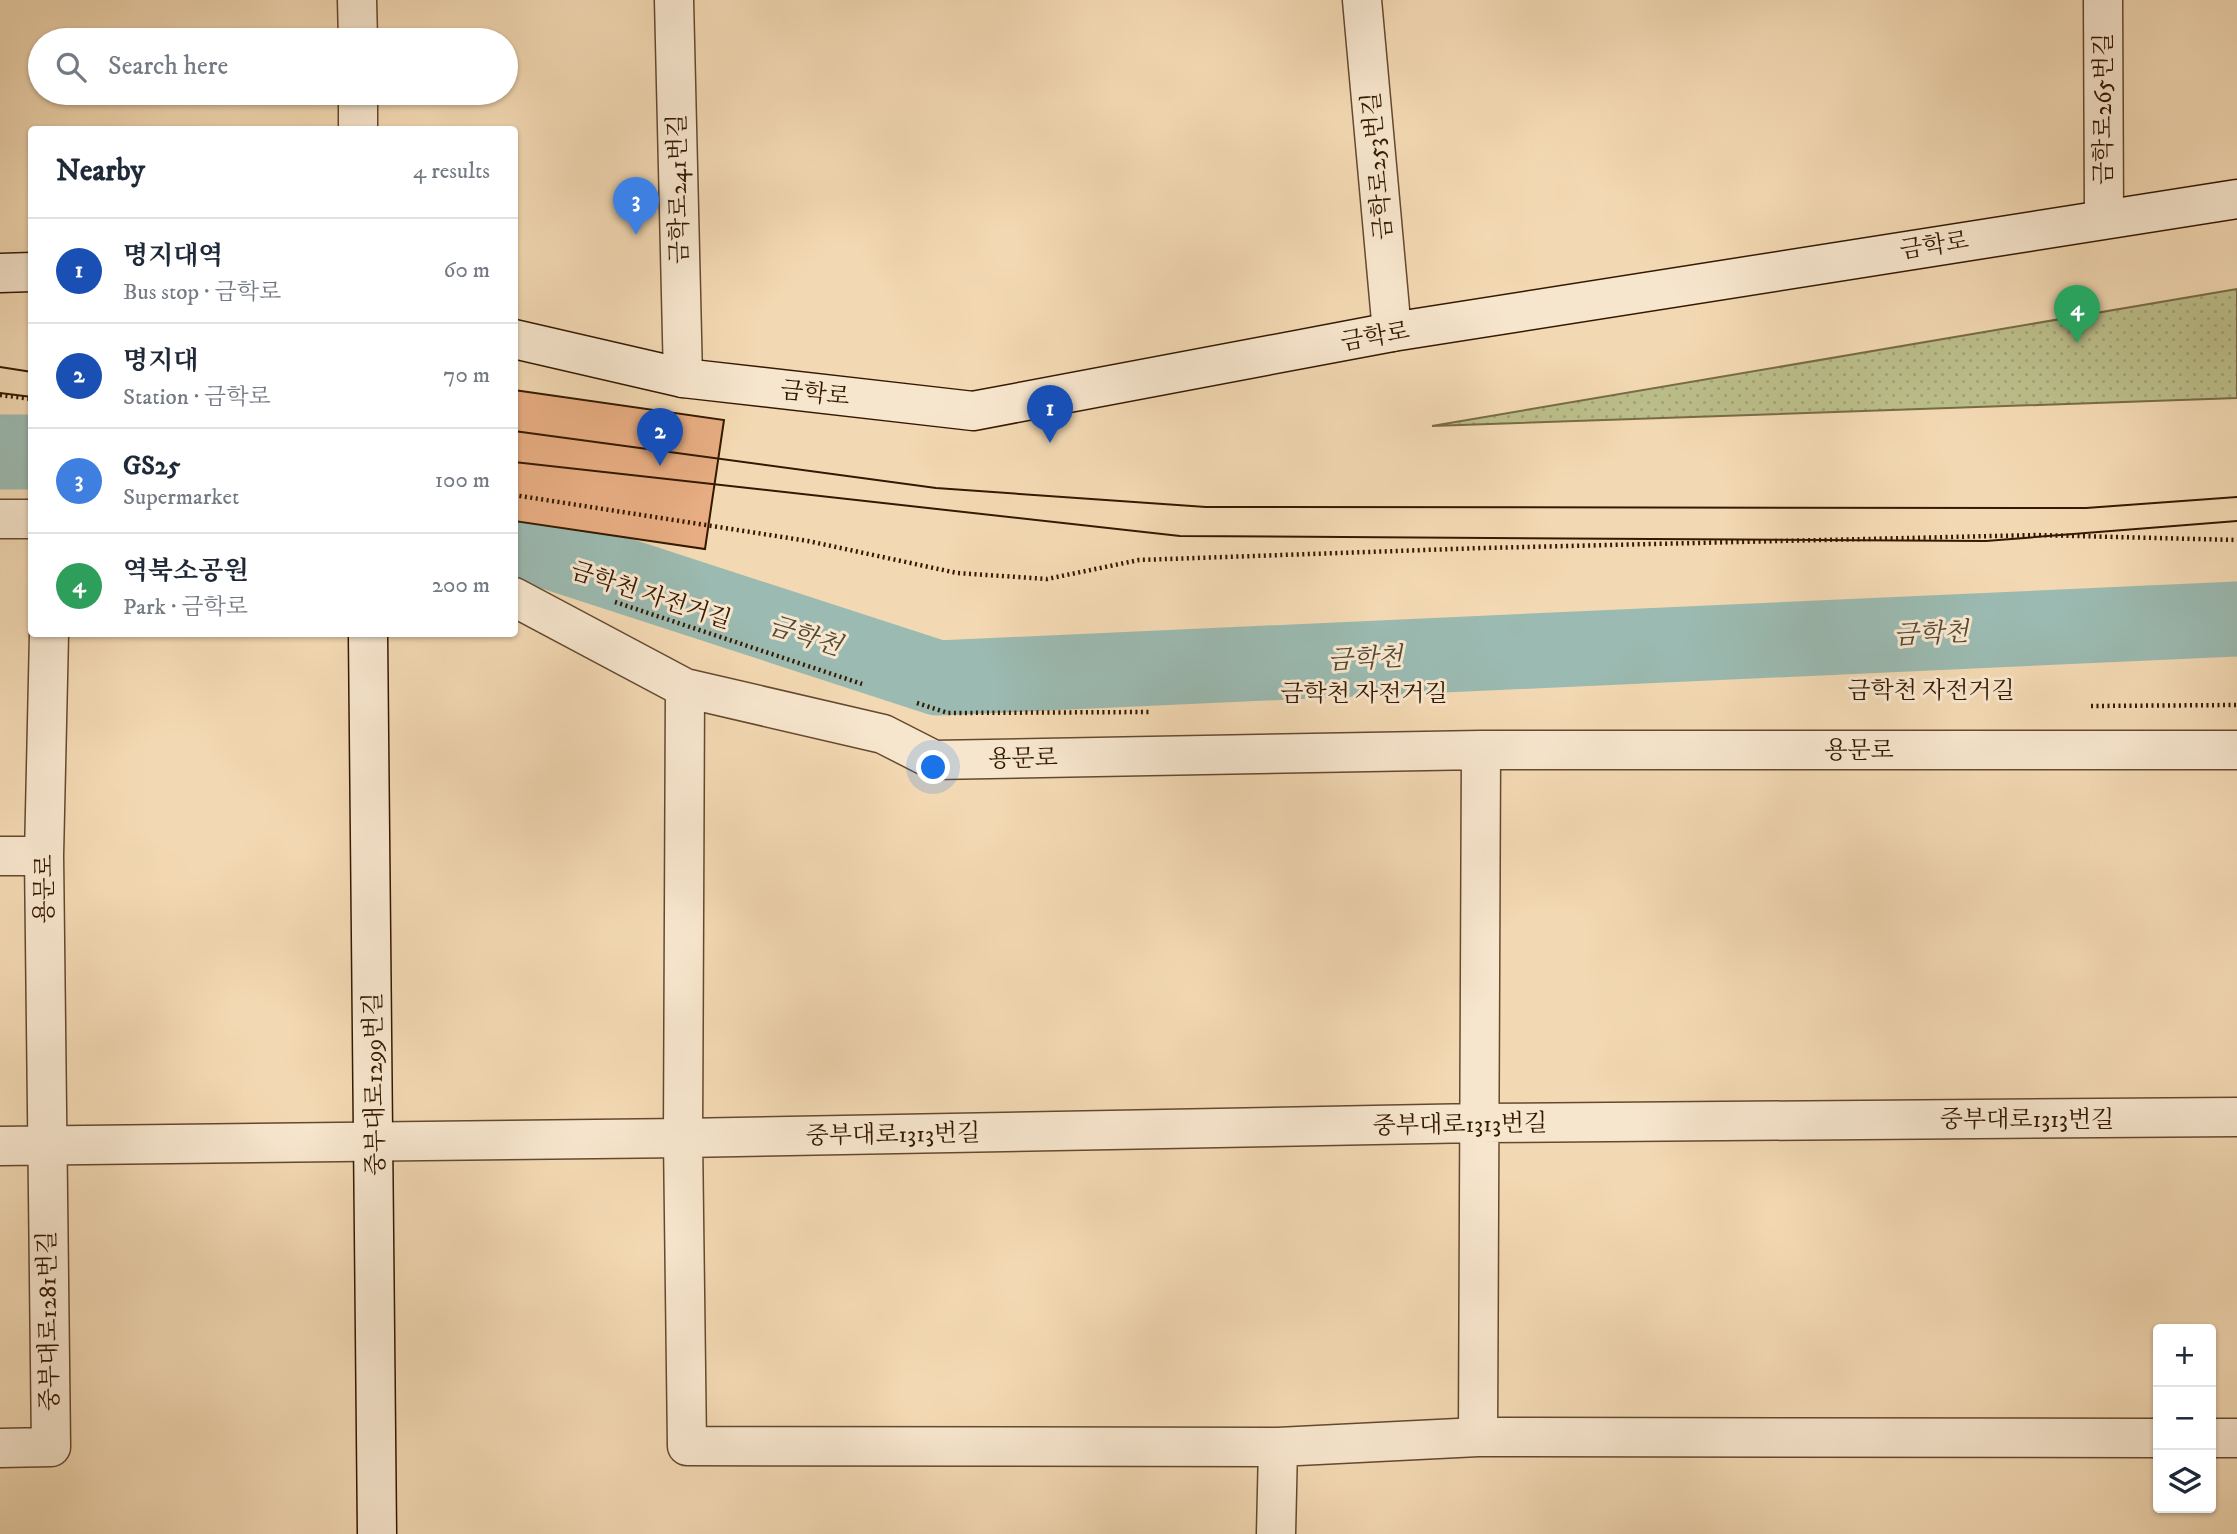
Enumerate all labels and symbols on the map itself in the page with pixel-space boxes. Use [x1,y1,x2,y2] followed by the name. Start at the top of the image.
[2089,33,2119,185] street label: 금학로265번길
[1357,91,1399,241] street label: 금학로253번길
[663,114,695,264] street label: 금학로241번길
[613,177,659,235] pin: 3
[1897,226,1971,266] street label: 금학로
[2054,285,2100,343] pin: 4
[1338,316,1412,358] street label: 금학로
[779,375,851,413] street label: 금학로
[1027,385,1073,443] pin: 1
[637,408,683,466] pin: 2
[566,556,735,636] street label: 금학천 자전거길
[764,609,847,664] water label: 금학천
[1893,616,1971,653] water label: 금학천
[1327,641,1405,678] water label: 금학천
[1847,676,2015,706] street label: 금학천 자전거길
[1280,679,1448,709] street label: 금학천 자전거길
[1824,736,1894,766] street label: 용문로
[988,743,1058,775] street label: 용문로
[916,750,950,784] your location
[30,854,60,924] street label: 용문로
[358,992,392,1176] street label: 중부대로1299번길
[1940,1105,2114,1135] street label: 중부대로1313번길
[1372,1108,1548,1142] street label: 중부대로1313번길
[805,1118,981,1152] street label: 중부대로1313번길
[32,1230,66,1411] street label: 중부대로1281번길

